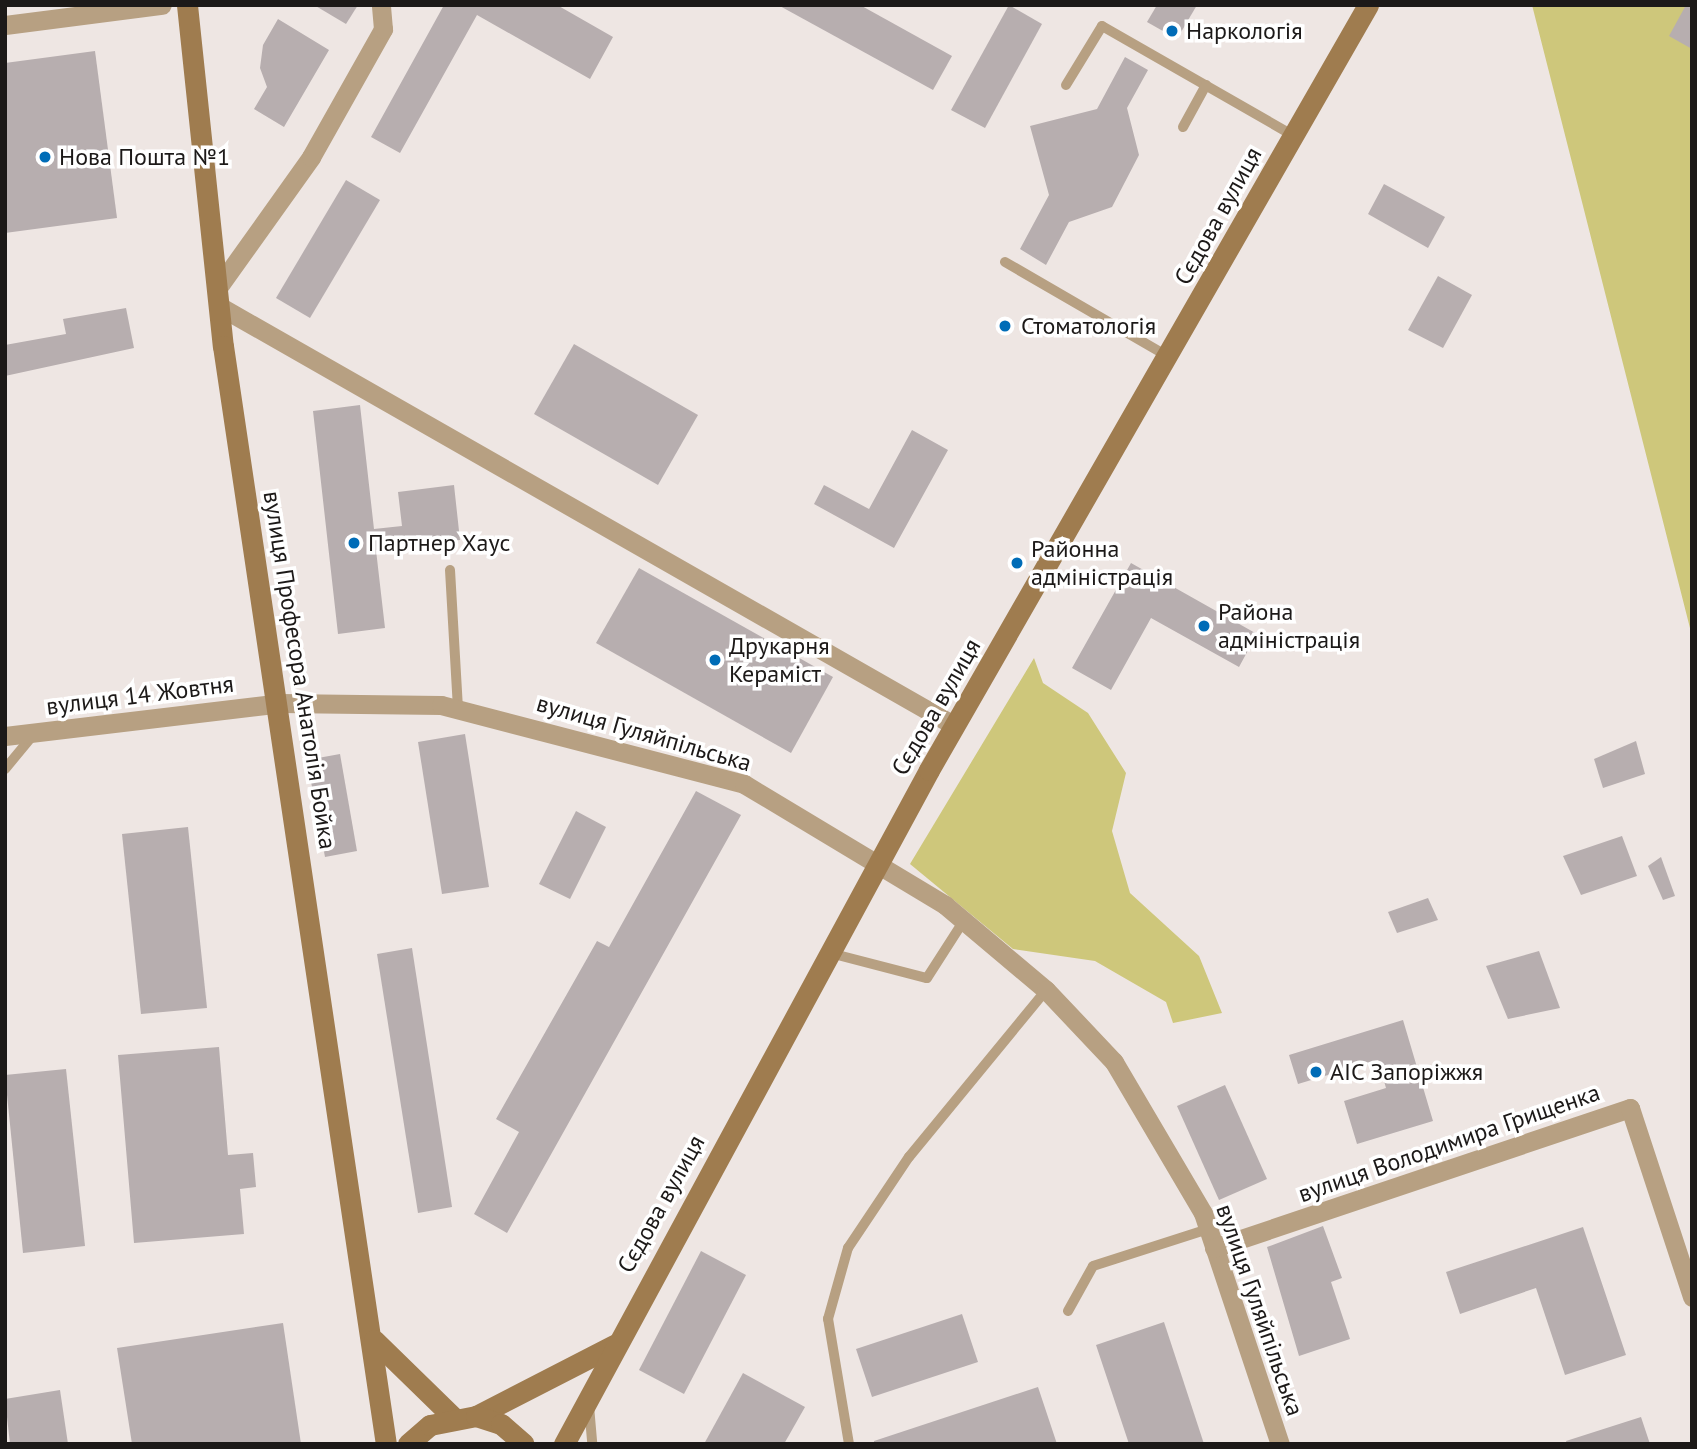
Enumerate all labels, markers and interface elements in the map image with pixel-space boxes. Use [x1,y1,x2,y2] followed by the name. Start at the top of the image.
[1186,17,1303,45] place label: Наркологія
[1164,23,1180,39] marker: Наркологія
[1168,142,1268,290] street label: Сєдова вулиця
[59,143,230,171] place label: Нова Пошта №1
[37,149,53,165] marker: Нова Пошта №1
[1021,312,1156,340] place label: Стоматологія
[995,316,1015,336] marker: Стоматологія
[257,489,343,851] street label: вулиця Професора Анатолія Бойка
[368,529,511,557] place label: Партнер Хаус
[346,535,362,551] marker: Партнер Хаус
[1031,535,1173,591] place label: Районна адміністрація
[1009,555,1025,571] marker: Районна адміністрація
[1218,598,1360,654] place label: Района адміністрація
[1196,618,1212,634] marker: Района адміністрація
[729,632,830,688] place label: Друкарня Кераміст
[885,634,987,780] street label: Сєдова вулиця
[707,652,723,668] marker: Друкарня Кераміст
[45,669,235,721] street label: вулиця 14 Жовтня
[533,689,755,777] street label: вулиця Гуляйпільська
[1330,1058,1484,1086] place label: АІС Запоріжжя
[1308,1064,1324,1080] marker: АІС Запоріжжя
[1294,1078,1604,1208] street label: вулиця Володимира Грищенка
[611,1130,711,1278] street label: Сєдова вулиця
[1210,1200,1310,1420] street label: вулиця Гуляйпільська

